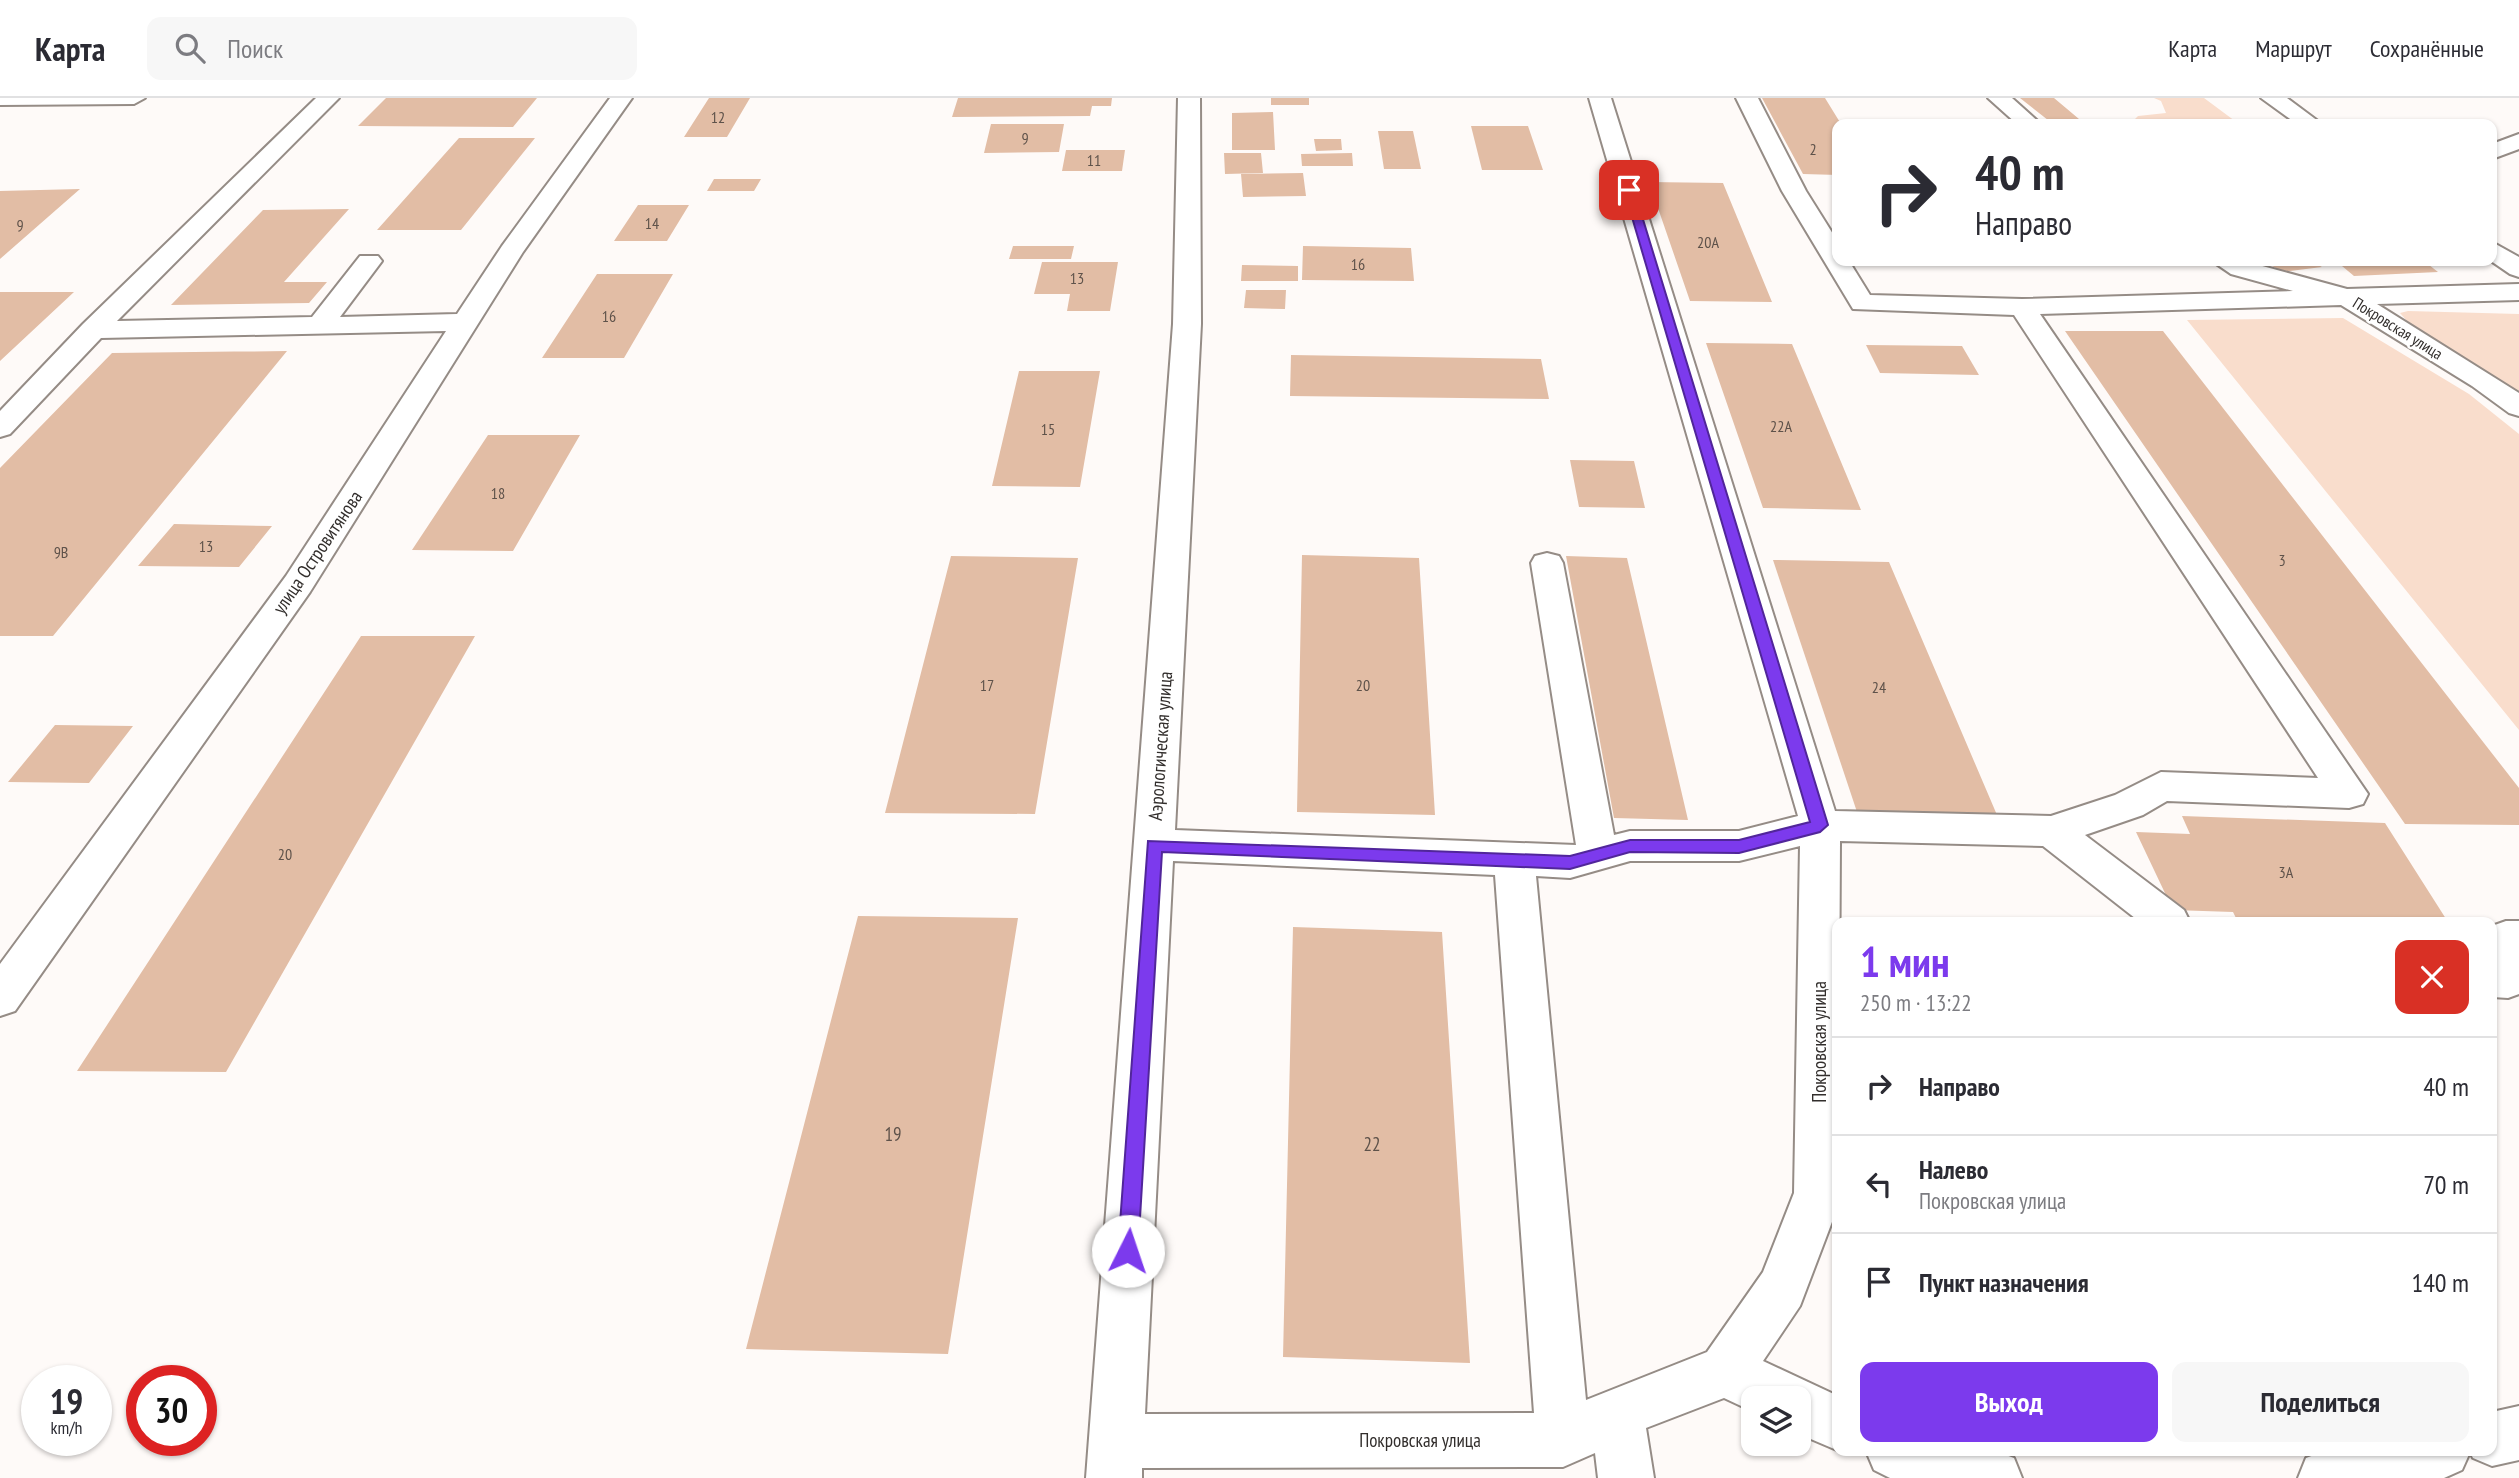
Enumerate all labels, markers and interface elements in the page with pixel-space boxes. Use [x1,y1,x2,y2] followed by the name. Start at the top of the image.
[147,17,637,80] search box
[35,27,105,70] text: Карта
[171,29,209,67] icon: search
[227,32,283,65] text: Поиск
[2168,33,2217,64] text: Карта
[2255,33,2332,64] text: Маршрут
[2370,33,2484,64] text: Сохранённые
[711,107,725,127] house number: 12
[1021,128,1029,148] house number: 9
[1809,139,1817,159] house number: 2
[1975,140,2064,204] text: 40 m
[1860,147,1951,238] icon: right
[1087,150,1101,170] house number: 11
[1599,160,1659,220] pin
[1610,171,1648,209] icon: arrive
[1975,202,2072,244] text: Направо
[645,213,659,233] house number: 14
[16,215,24,235] house number: 9
[1697,232,1719,252] house number: 20А
[1351,254,1365,274] house number: 16
[1070,268,1084,288] house number: 13
[2349,292,2447,364] street label: Покровская улица
[602,306,616,326] house number: 16
[1770,416,1792,436] house number: 22А
[1041,419,1055,439] house number: 15
[491,483,505,503] house number: 18
[267,486,367,618] street label: улица Островитянова
[199,536,213,556] house number: 13
[54,542,68,562] house number: 9В
[2278,550,2286,570] house number: 3
[1143,671,1177,821] street label: Аэрологическая улица
[980,675,994,695] house number: 17
[1356,675,1370,695] house number: 20
[1872,677,1886,697] house number: 24
[278,844,292,864] house number: 20
[2279,862,2294,882] house number: 3А
[1860,934,1950,989] text: 1 мин
[2395,940,2469,1014] button: close
[1807,981,1831,1103] street label: Покровская улица
[1860,988,1972,1017] text: 250 m · 13:22
[1860,1067,1898,1105] icon: right
[1919,1070,2000,1103] text: Направо
[2423,1070,2469,1103] text: 40 m
[884,1122,902,1146] house number: 19
[1363,1132,1381,1156] house number: 22
[1919,1153,1988,1186] text: Налево
[1860,1165,1898,1203] icon: left
[2423,1168,2469,1201] text: 70 m
[1919,1186,2066,1215] text: Покровская улица
[1091,1214,1165,1288] position arrow
[1860,1263,1898,1301] icon: arrive
[1919,1266,2089,1299] text: Пункт назначения
[2411,1266,2469,1299] text: 140 m
[1860,1362,2158,1442] button: Выход
[2172,1362,2469,1442] button: Поделиться
[126,1365,217,1456] speed limit sign: 30
[50,1378,83,1424] text: 19
[1741,1386,1811,1456] map controls
[1741,1386,1811,1456] button: layers
[51,1416,82,1439] text: km/h
[1359,1428,1481,1452] street label: Покровская улица

